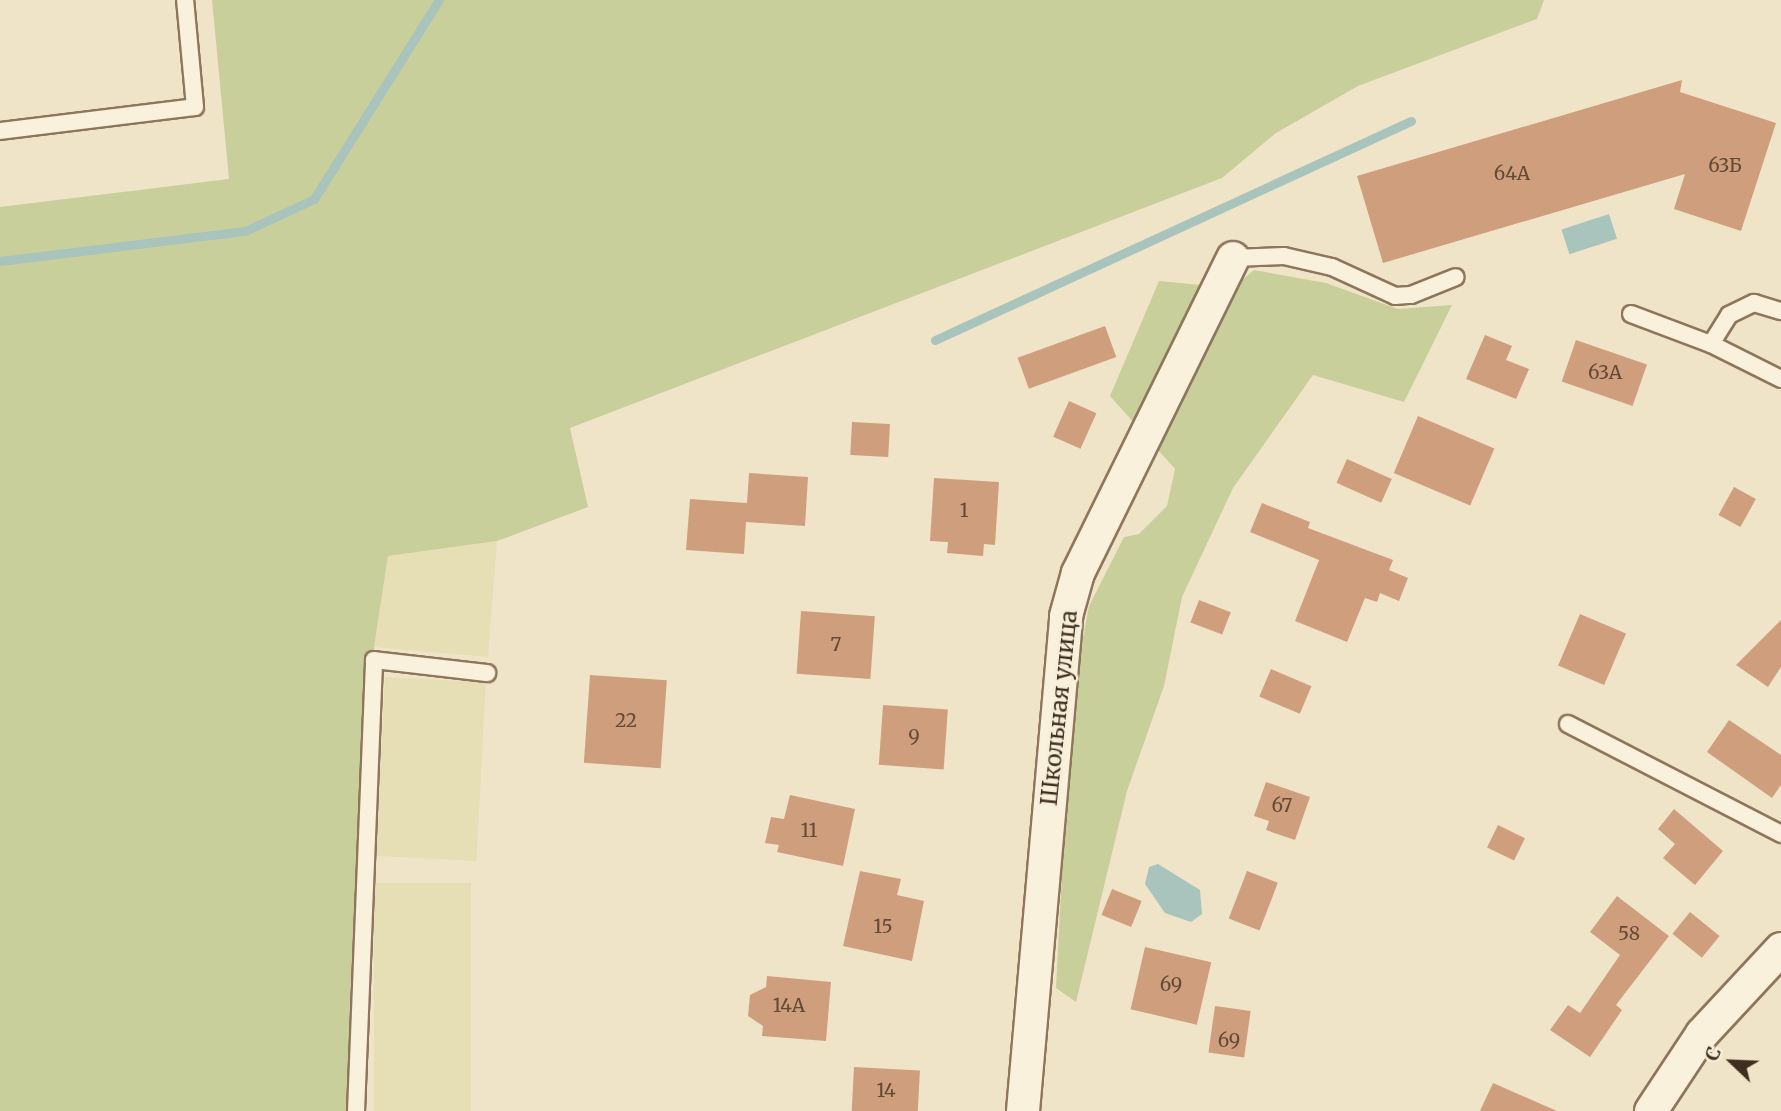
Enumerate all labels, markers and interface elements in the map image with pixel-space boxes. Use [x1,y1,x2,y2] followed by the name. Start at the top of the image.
[1708,155,1742,177] house number: 63Б
[1494,163,1530,185] house number: 64А
[1588,362,1622,384] house number: 63А
[960,500,968,522] house number: 1
[1035,609,1083,807] street label: Школьная улица
[831,634,841,656] house number: 7
[615,710,637,732] house number: 22
[908,726,920,748] house number: 9
[1272,795,1292,817] house number: 67
[801,820,817,842] house number: 11
[873,916,893,938] house number: 15
[1618,923,1640,945] house number: 58
[1160,974,1182,996] house number: 69
[773,995,805,1017] house number: 14А
[1697,1027,1767,1097] north arrow
[1218,1030,1240,1052] house number: 69
[1699,1043,1726,1064] text: С
[876,1080,896,1102] house number: 14

